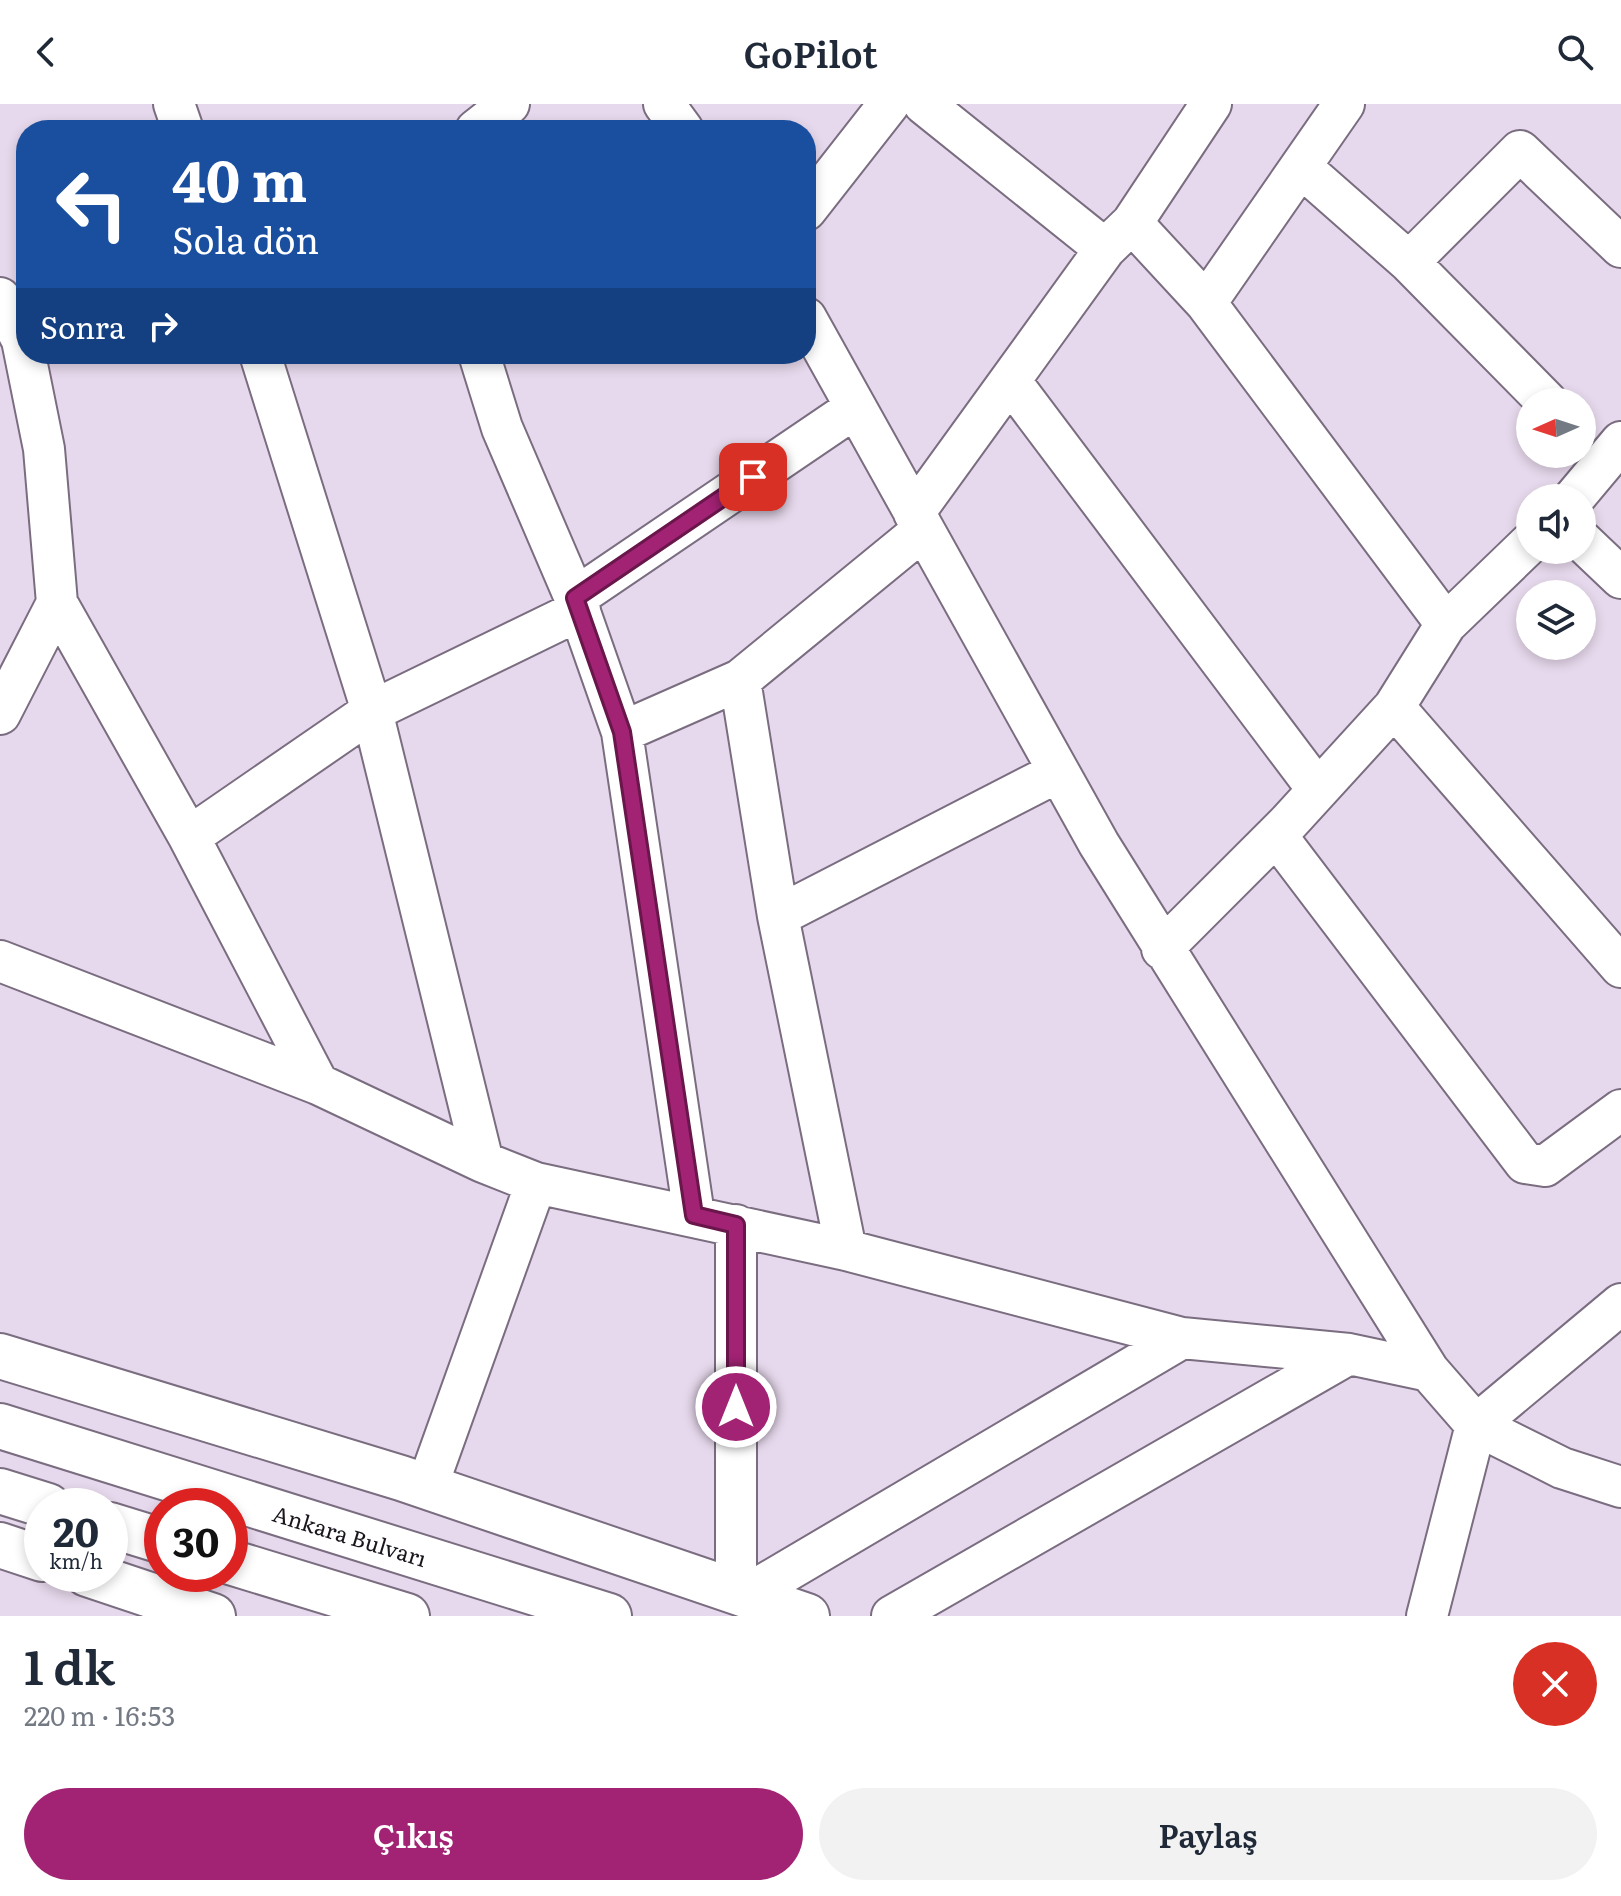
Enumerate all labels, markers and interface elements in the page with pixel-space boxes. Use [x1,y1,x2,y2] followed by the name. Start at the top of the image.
[744,26,877,79] text: GoPilot
[24,30,68,74] icon: back
[1553,30,1597,74] icon: search
[172,136,307,219] text: 40 m
[40,152,144,256] icon: left
[172,212,319,265] text: Sola dön
[40,304,125,348] text: Sonra
[141,304,185,348] icon: right
[1516,388,1596,468] north arrow
[1516,388,1596,660] map controls
[719,443,787,511] pin
[731,455,775,499] icon: arrive
[1516,484,1596,564] button: sound
[1516,580,1596,660] button: layers
[694,1365,778,1449] position arrow
[144,1488,248,1592] speed limit sign: 30
[269,1496,431,1574] street label: Ankara Bulvarı
[53,1500,99,1559] text: 20
[49,1545,103,1575] text: km/h
[24,1629,115,1700] text: 1 dk
[1513,1642,1597,1726] button: close
[24,1695,175,1734] text: 220 m · 16:53
[24,1788,803,1880] button: Çıkış
[819,1788,1597,1880] button: Paylaş

